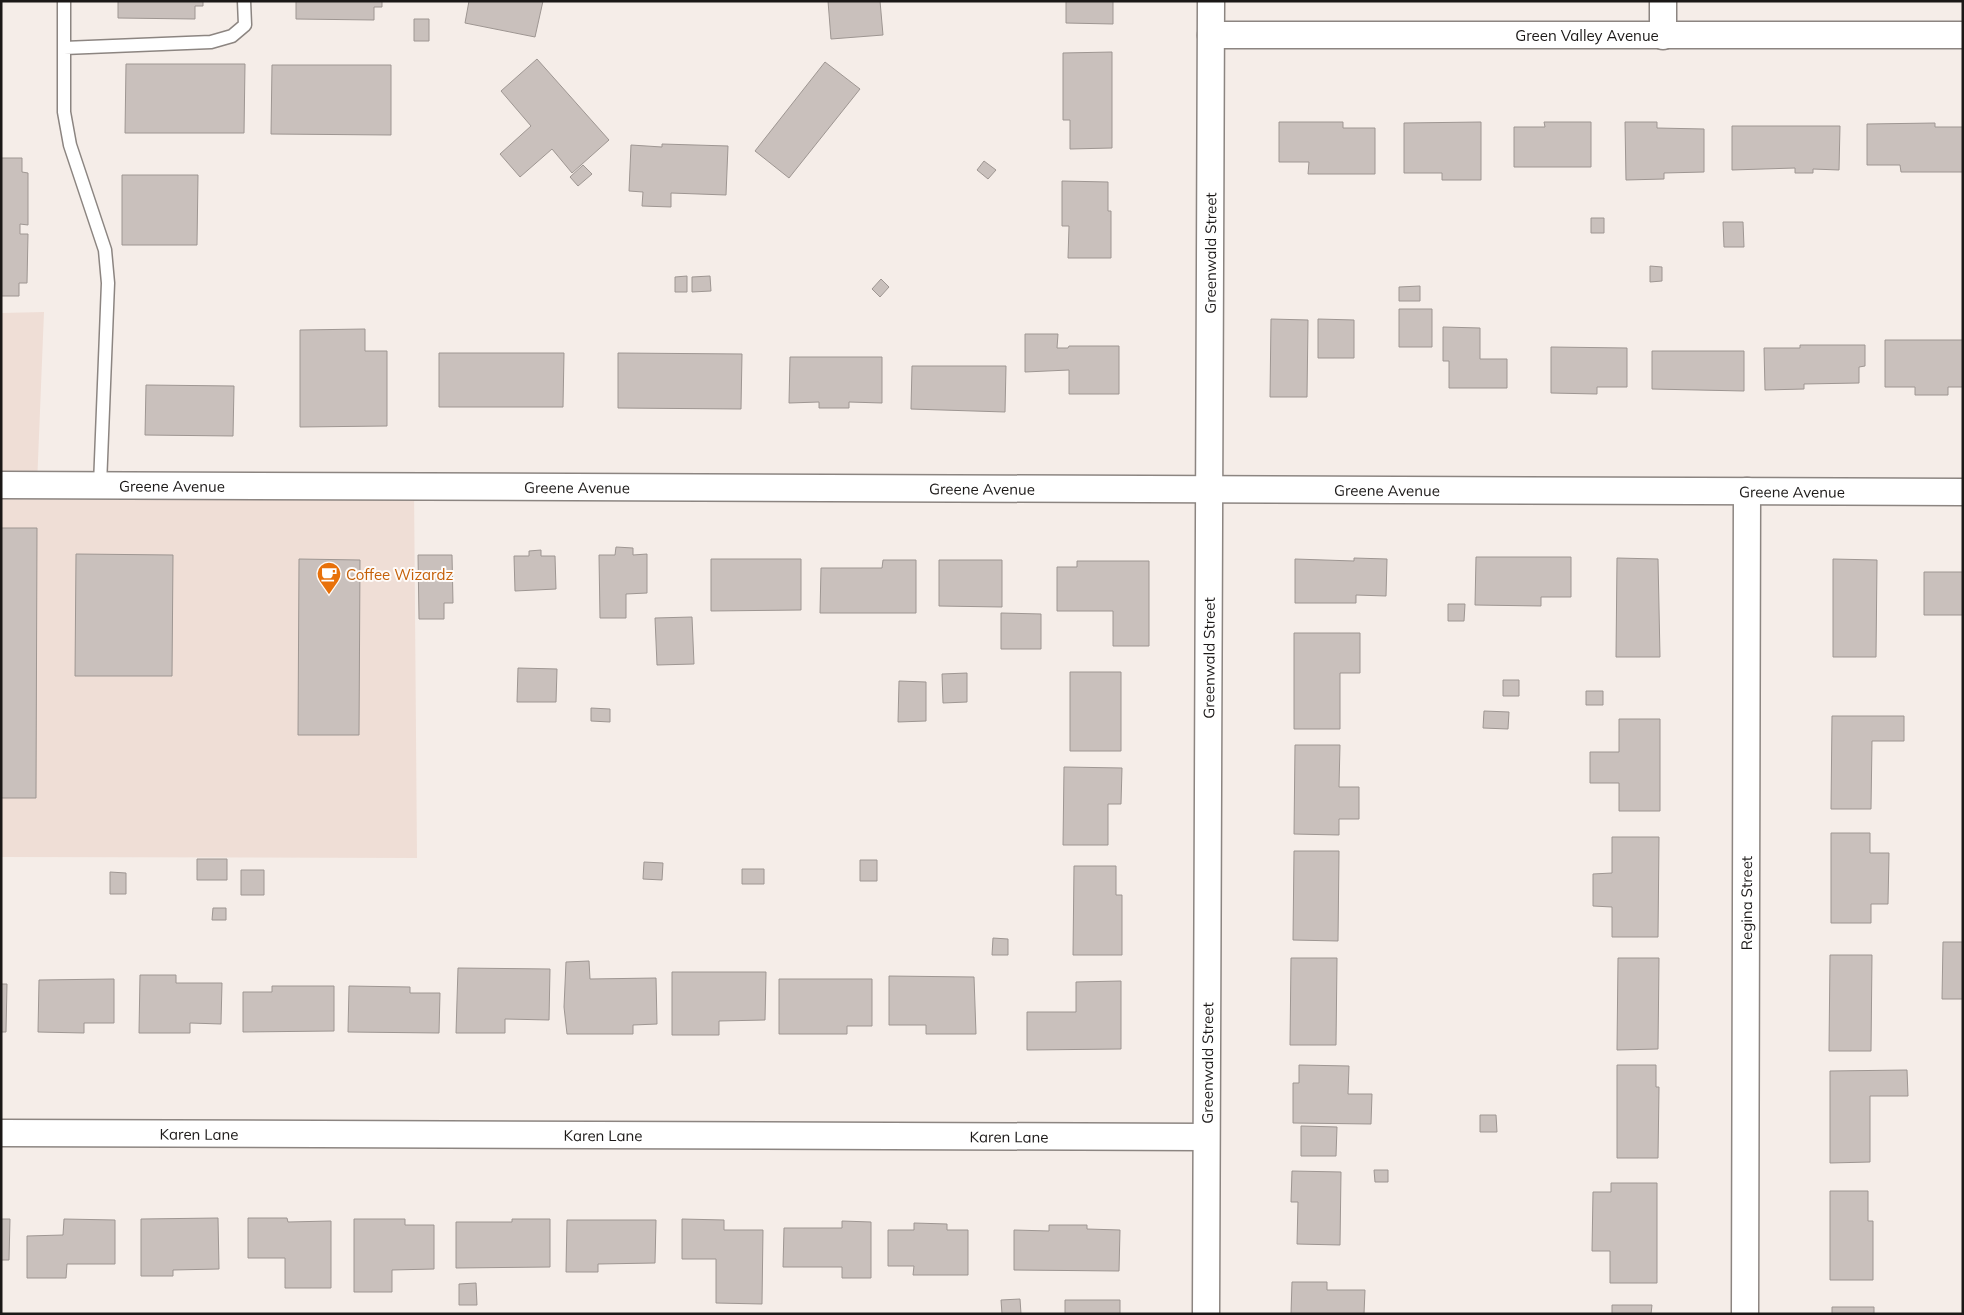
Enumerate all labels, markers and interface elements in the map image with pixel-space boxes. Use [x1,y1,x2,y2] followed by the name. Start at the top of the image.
[1515,26,1659,45] street label: Green Valley Avenue
[1200,192,1220,314] street label: Greenwald Street
[119,476,225,495] street label: Greene Avenue
[524,477,630,497] street label: Greene Avenue
[929,479,1035,498] street label: Greene Avenue
[1334,480,1440,500] street label: Greene Avenue
[1739,482,1845,501] street label: Greene Avenue
[316,561,342,595] cafe icon: Coffee Wizardz
[346,565,453,584] place label: Coffee Wizardz
[1199,597,1218,719] street label: Greenwald Street
[1736,856,1756,950] street label: Regina Street
[1197,1002,1217,1124] street label: Greenwald Street
[159,1124,239,1143] street label: Karen Lane
[563,1125,643,1145] street label: Karen Lane
[969,1127,1049,1146] street label: Karen Lane

